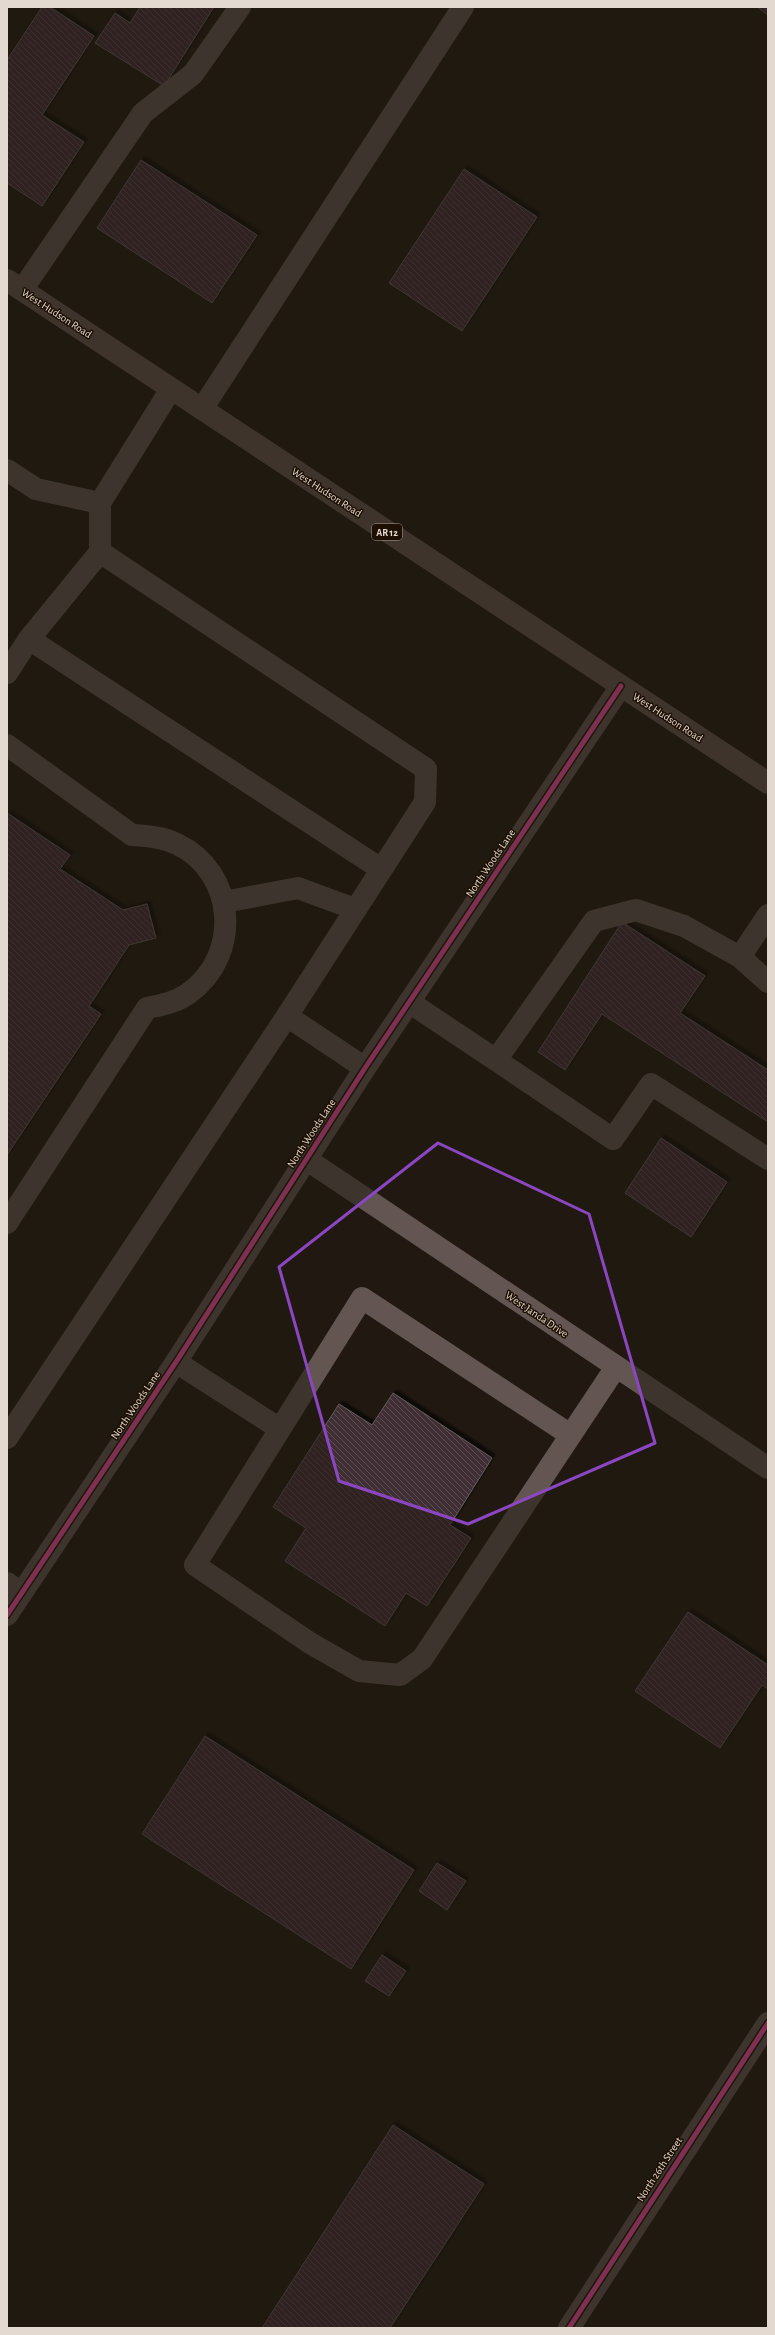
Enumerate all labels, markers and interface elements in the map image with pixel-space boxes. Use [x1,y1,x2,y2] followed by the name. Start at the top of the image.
[20,287,94,340] street label: West Hudson Road
[290,466,364,519] street label: West Hudson Road
[372,524,402,540] road number: AR 12
[631,691,705,744] street label: West Hudson Road
[464,827,517,899] street label: North Woods Lane
[285,1097,338,1169] street label: North Woods Lane
[503,1289,570,1339] street label: West Janda Drive
[109,1369,162,1441] street label: North Woods Lane
[635,2135,685,2203] street label: North 26th Street

